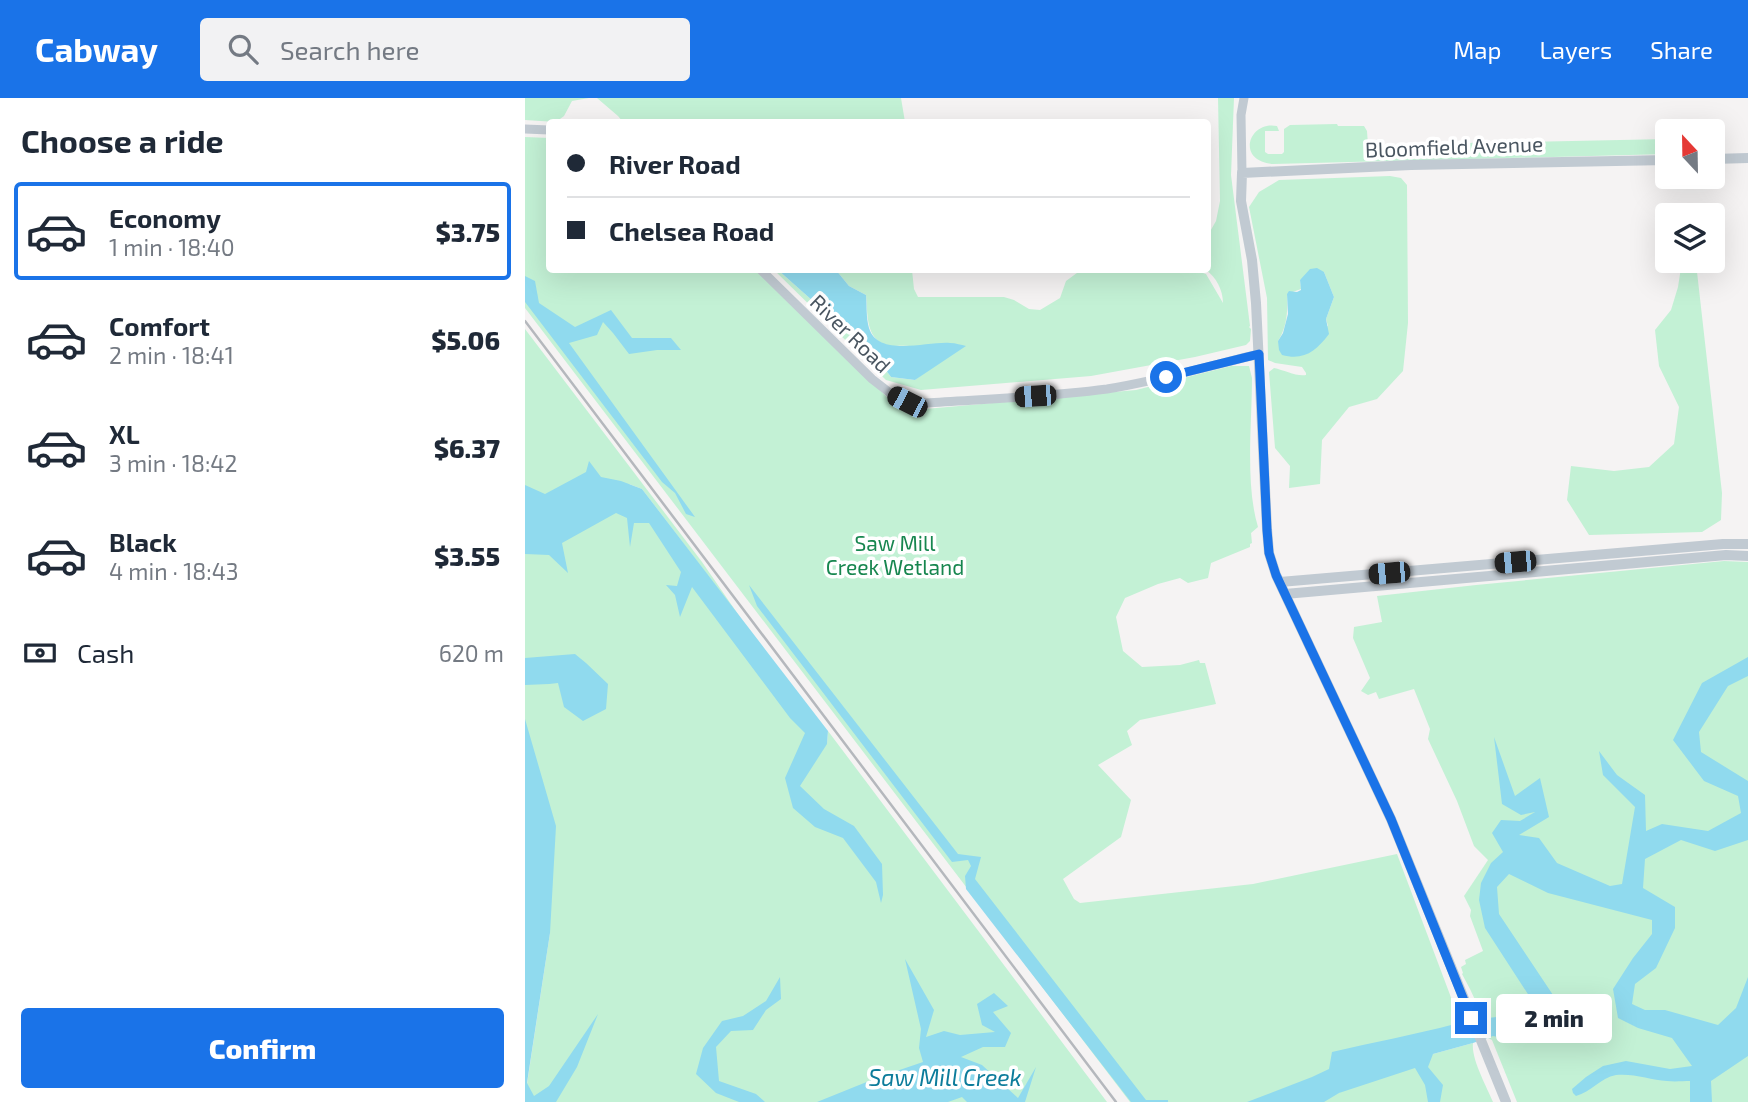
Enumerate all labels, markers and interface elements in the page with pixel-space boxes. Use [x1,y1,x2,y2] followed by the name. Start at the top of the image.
[200,18,690,81] search box
[35,29,158,69] text: Cabway
[224,30,262,68] icon: search
[280,34,420,65] text: Search here
[1453,35,1501,64] text: Map
[1539,35,1612,64] text: Layers
[1650,35,1713,64] text: Share
[1655,119,1725,189] north arrow
[1655,119,1725,273] map controls
[21,121,224,159] text: Choose a ride
[1364,130,1544,162] street label: Bloomfield Avenue
[609,148,741,179] text: River Road
[25,200,88,263] icon: car
[109,202,221,233] text: Economy
[1655,203,1725,273] button: layers
[609,215,774,246] text: Chelsea Road
[436,216,500,247] text: $3.75
[109,233,235,261] text: 1 min · 18:40
[806,289,896,377] street label: River Road
[25,308,88,371] icon: car
[109,310,210,341] text: Comfort
[431,324,500,355] text: $5.06
[109,341,234,369] text: 2 min · 18:41
[1150,361,1182,393] route start
[884,383,931,421] car
[1014,384,1057,408] car
[25,416,88,479] icon: car
[109,418,140,449] text: XL
[434,432,500,463] text: $6.37
[109,449,237,477] text: 3 min · 18:42
[25,524,88,587] icon: car
[109,526,177,557] text: Black
[826,530,964,579] park label: Saw Mill Creek Wetland
[434,540,500,571] text: $3.55
[1494,550,1537,574] car
[109,557,239,585] text: 4 min · 18:43
[1368,561,1411,585] car
[21,634,59,672] icon: cash
[77,637,134,668] text: Cash
[439,639,504,667] text: 620 m
[1495,993,1611,1042] callout: 2 min
[1455,1002,1487,1034] route end
[1524,1004,1584,1032] text: 2 min
[21,1008,504,1088] button: Confirm
[868,1063,1022,1091] water label: Saw Mill Creek

